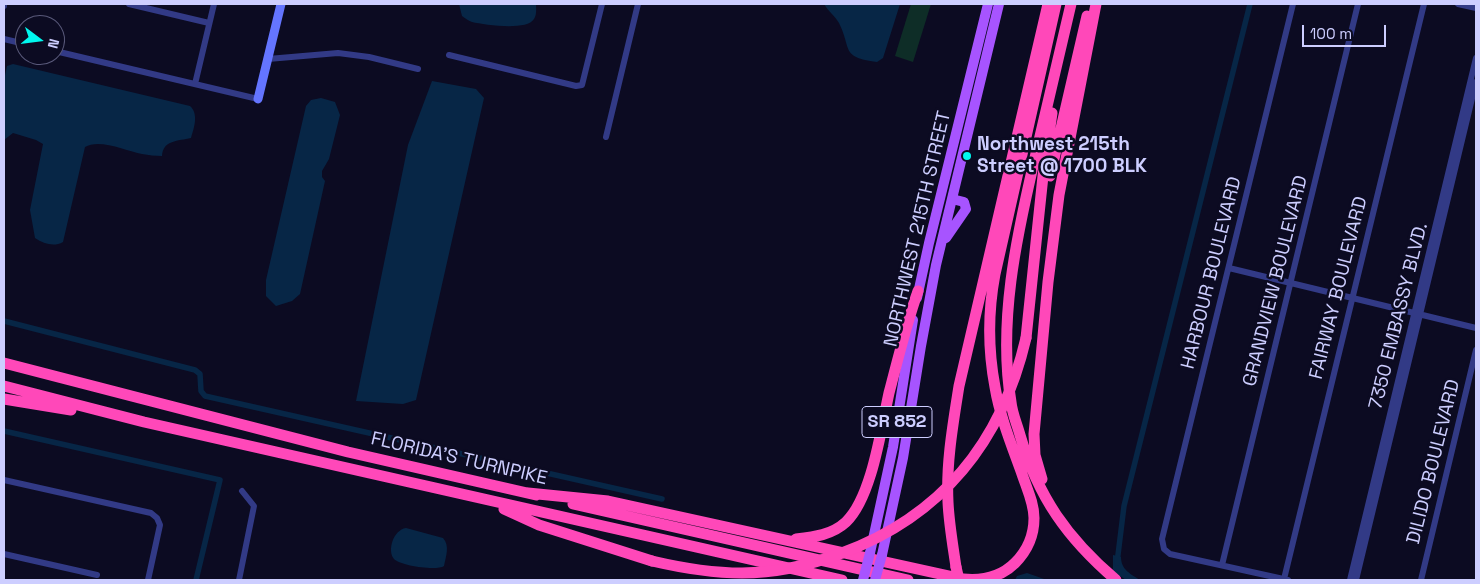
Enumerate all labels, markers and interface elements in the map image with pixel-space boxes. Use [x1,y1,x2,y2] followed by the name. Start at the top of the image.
[15,15,65,65] north arrow
[1305,15,1389,47] scale bar
[1310,24,1352,43] text: 100 m
[44,37,63,50] text: N
[880,109,956,349] street label: NORTHWEST 215TH STREET
[977,134,1147,178] place label: Northwest 215th Street @ 1700 BLK
[961,150,973,162] marker: Northwest 215th Street @ 1700 BLK
[1239,173,1313,389] street label: GRANDVIEW BOULEVARD
[1177,174,1247,372] street label: HARBOUR BOULEVARD
[1305,194,1373,382] street label: FAIRWAY BOULEVARD
[1365,220,1433,412] street label: 7350 EMBASSY BLVD.
[1403,377,1465,547] street label: DILIDO BOULEVARD
[862,407,932,438] road number: SR 852
[369,428,549,490] street label: FLORIDA'S TURNPIKE

